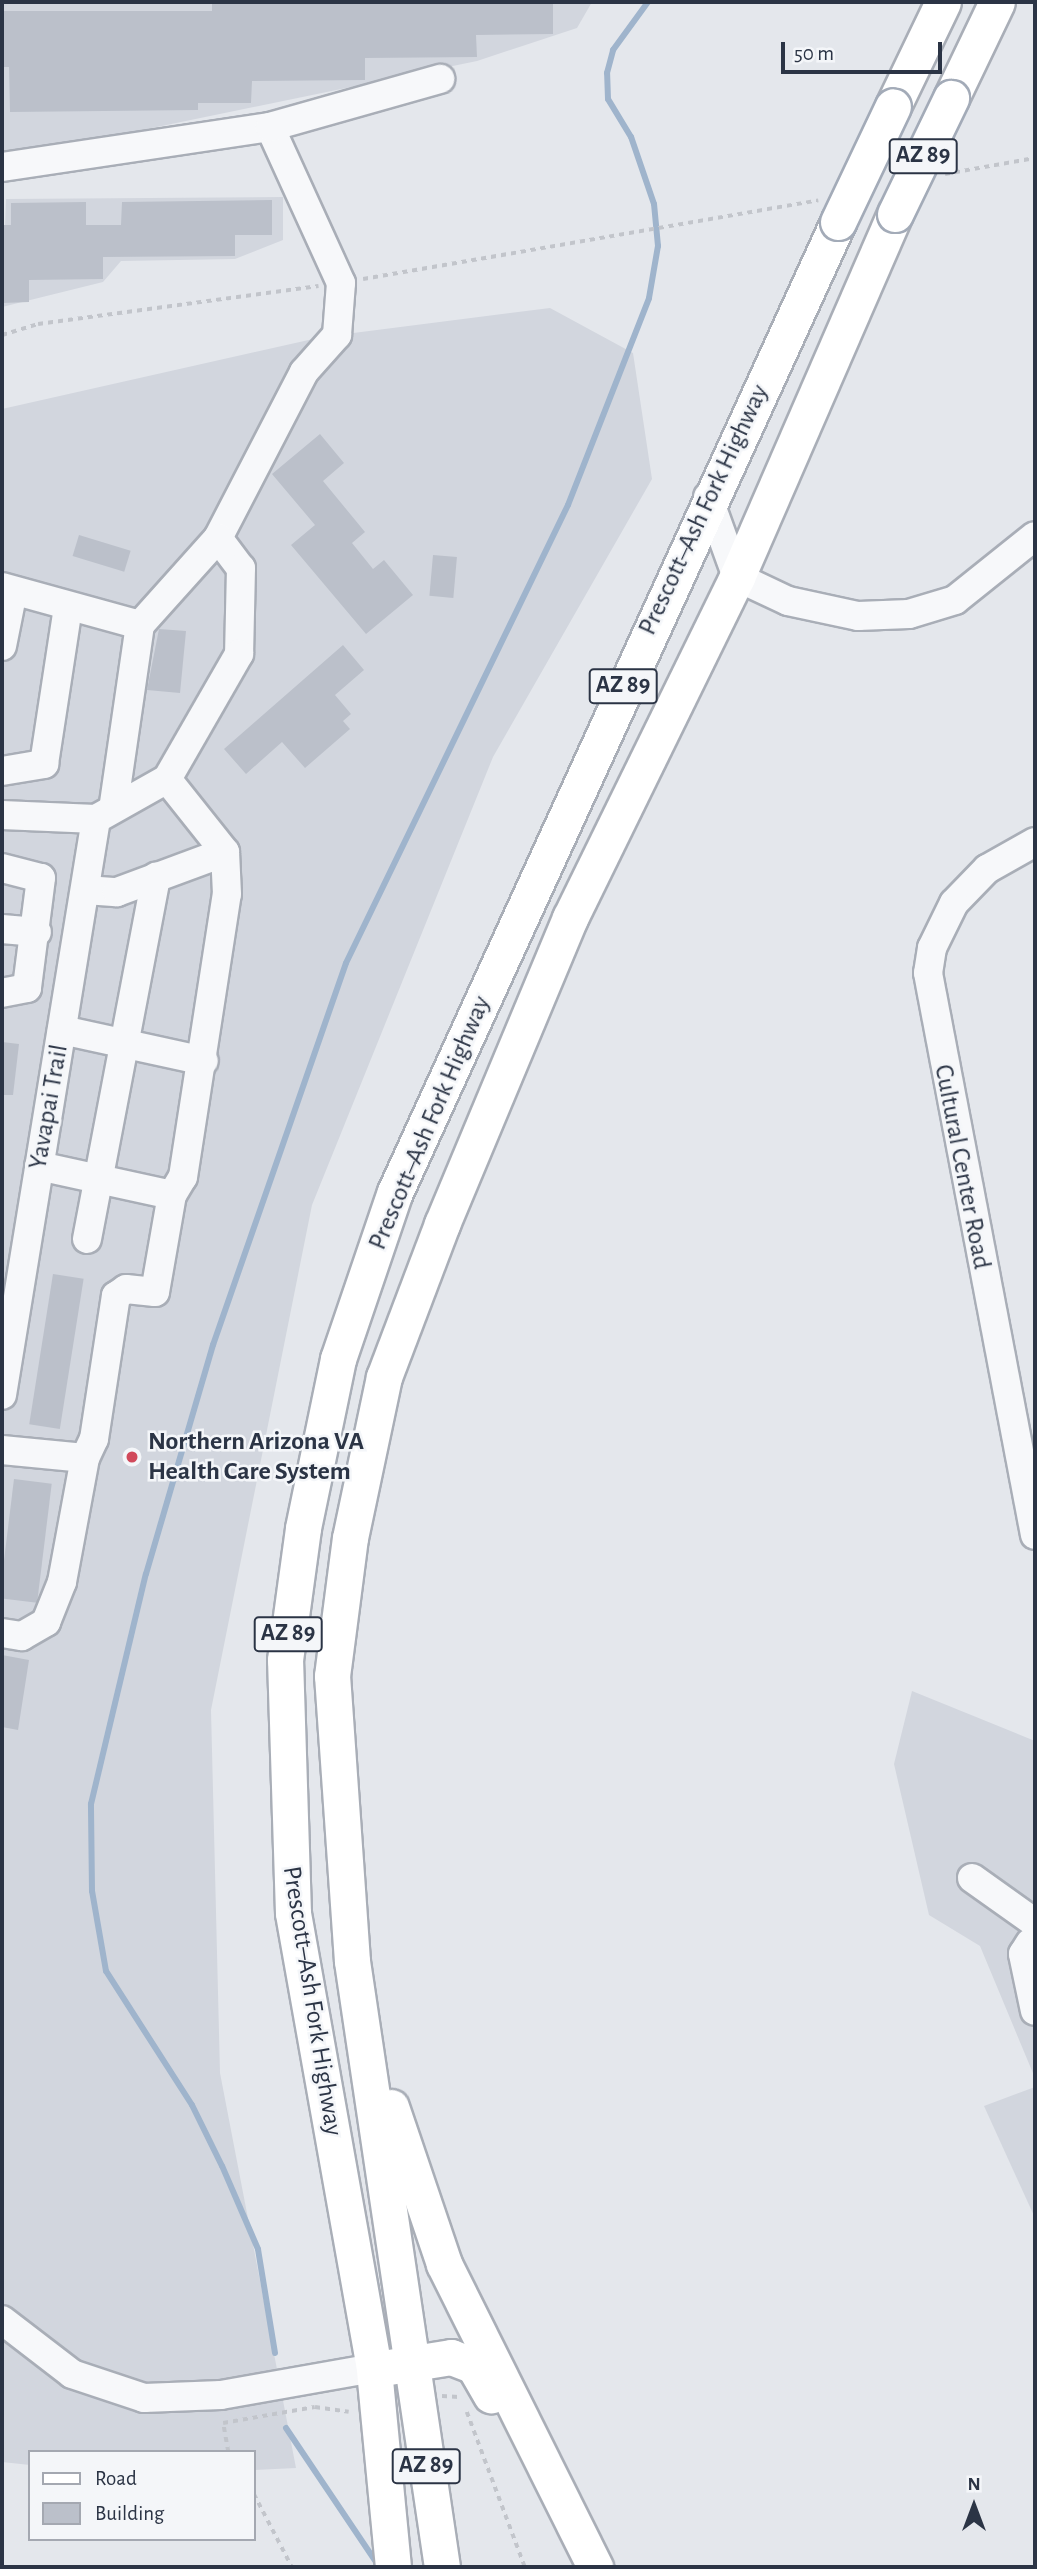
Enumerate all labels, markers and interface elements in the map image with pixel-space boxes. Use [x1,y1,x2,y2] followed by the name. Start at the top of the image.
[785,28,946,72] scale bar
[794,43,834,64] text: 50 m
[888,136,958,176] road number: AZ 89
[632,380,776,640] street label: Prescott–Ash Fork Highway
[588,666,658,706] road number: AZ 89
[362,991,498,1255] street label: Prescott–Ash Fork Highway
[23,1042,75,1172] street label: Yavapai Trail
[927,1062,997,1272] street label: Cultural Center Road
[148,1426,364,1488] place label: Northern Arizona VA Health Care System
[122,1447,142,1467] marker: Northern Arizona VA Health Care System
[253,1614,323,1654] road number: AZ 89
[275,1864,349,2138] street label: Prescott–Ash Fork Highway
[391,2446,461,2486] road number: AZ 89
[28,2450,256,2541] legend
[95,2468,137,2489] text: Road
[939,2471,1009,2541] north arrow
[967,2475,981,2494] text: N
[95,2503,164,2524] text: Building

